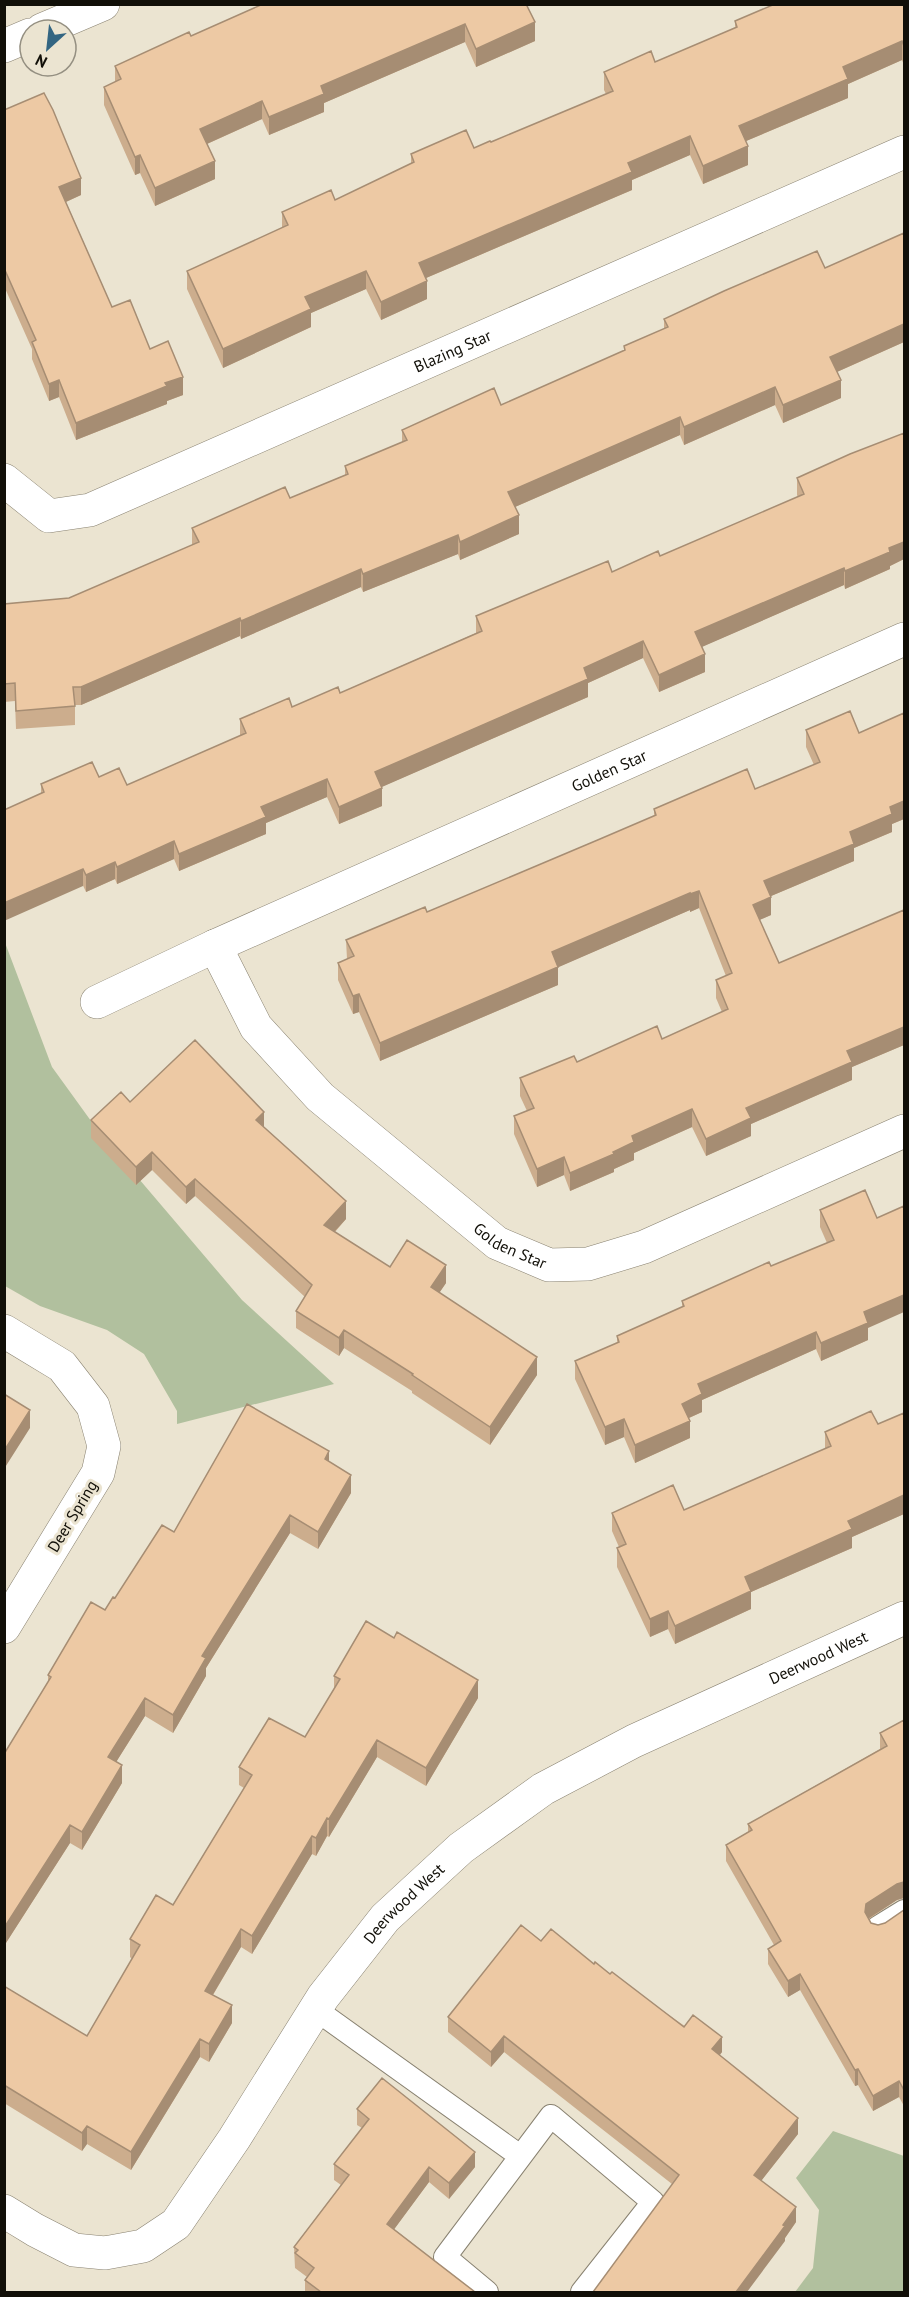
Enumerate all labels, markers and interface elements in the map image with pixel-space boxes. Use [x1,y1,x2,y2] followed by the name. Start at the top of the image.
[18,18,78,78] north arrow
[32,50,50,73] text: N
[411,325,495,376] street label: Blazing Star
[568,745,650,796] street label: Golden Star
[470,1218,550,1273] street label: Golden Star
[43,1476,101,1556] street label: Deer Spring
[766,1626,871,1688] street label: Deerwood West
[359,1858,449,1948] street label: Deerwood West

